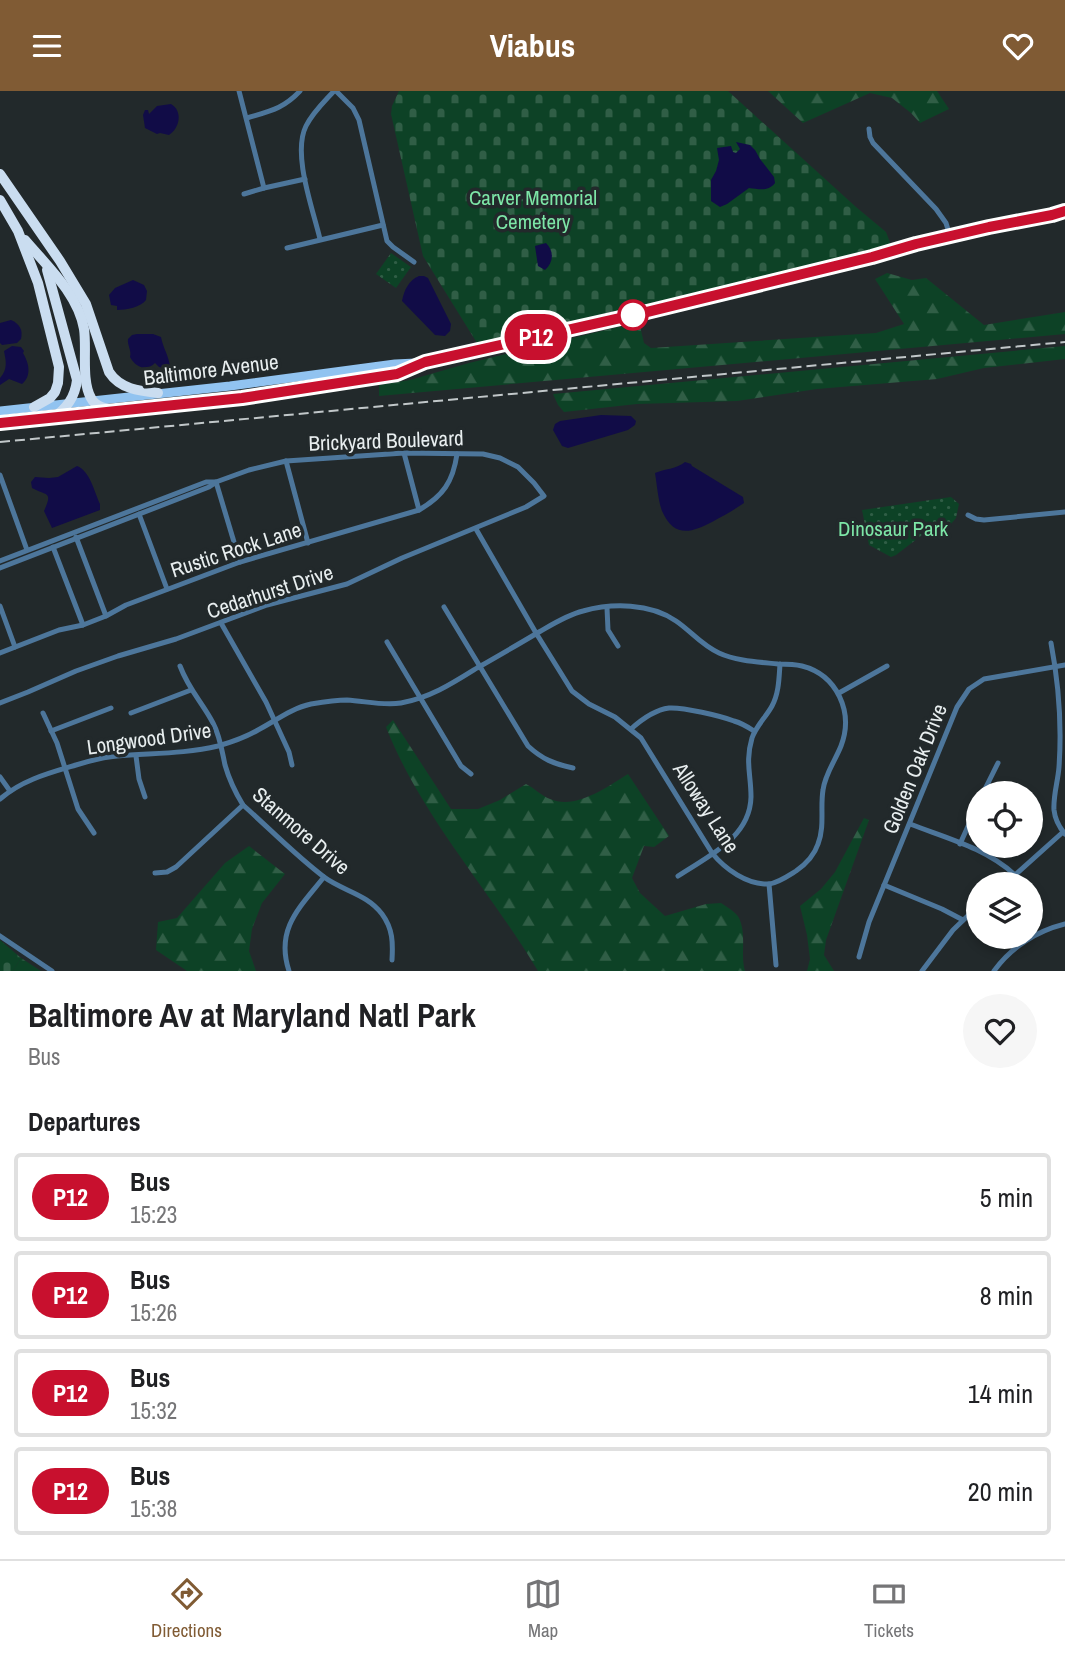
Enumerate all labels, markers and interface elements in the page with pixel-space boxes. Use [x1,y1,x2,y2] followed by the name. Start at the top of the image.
[490,24,575,67] text: Viabus
[28,27,66,65] icon: menu
[999,27,1037,65] icon: heart
[469,183,597,236] park label: Carver Memorial Cemetery
[618,300,648,330] unlabelled marker
[496,314,576,360] line badge: P12
[518,321,554,353] text: P12
[142,347,280,392] street label: Baltimore Avenue
[308,423,464,458] street label: Brickyard Boulevard
[838,514,948,543] park label: Dinosaur Park
[167,515,305,584] street label: Rustic Rock Lane
[203,557,337,626] street label: Cedarhurst Drive
[875,699,954,838] street label: Golden Oak Drive
[85,715,213,762] street label: Longwood Drive
[666,756,746,859] street label: Alloway Lane
[246,780,356,881] street label: Stanmore Drive
[966,781,1043,949] map controls
[966,781,1043,858] button: locate
[966,872,1043,949] button: layers
[28,993,476,1037] text: Baltimore Av at Maryland Natl Park
[963,994,1037,1068] button: heart
[28,1041,61,1072] text: Bus
[28,1104,141,1139] text: Departures
[130,1164,170,1199] text: Bus
[980,1180,1033,1215] text: 5 min
[53,1181,88,1213] text: P12
[130,1199,177,1230] text: 15:23
[130,1262,170,1297] text: Bus
[980,1278,1033,1313] text: 8 min
[53,1279,88,1311] text: P12
[130,1297,177,1328] text: 15:26
[130,1360,170,1395] text: Bus
[968,1376,1033,1411] text: 14 min
[53,1377,88,1409] text: P12
[130,1395,177,1426] text: 15:32
[130,1458,170,1493] text: Bus
[968,1474,1033,1509] text: 20 min
[53,1475,88,1507] text: P12
[130,1493,177,1524] text: 15:38
[151,1575,222,1643] tab: Directions
[524,1575,562,1643] tab: Map
[864,1575,914,1643] tab: Tickets

